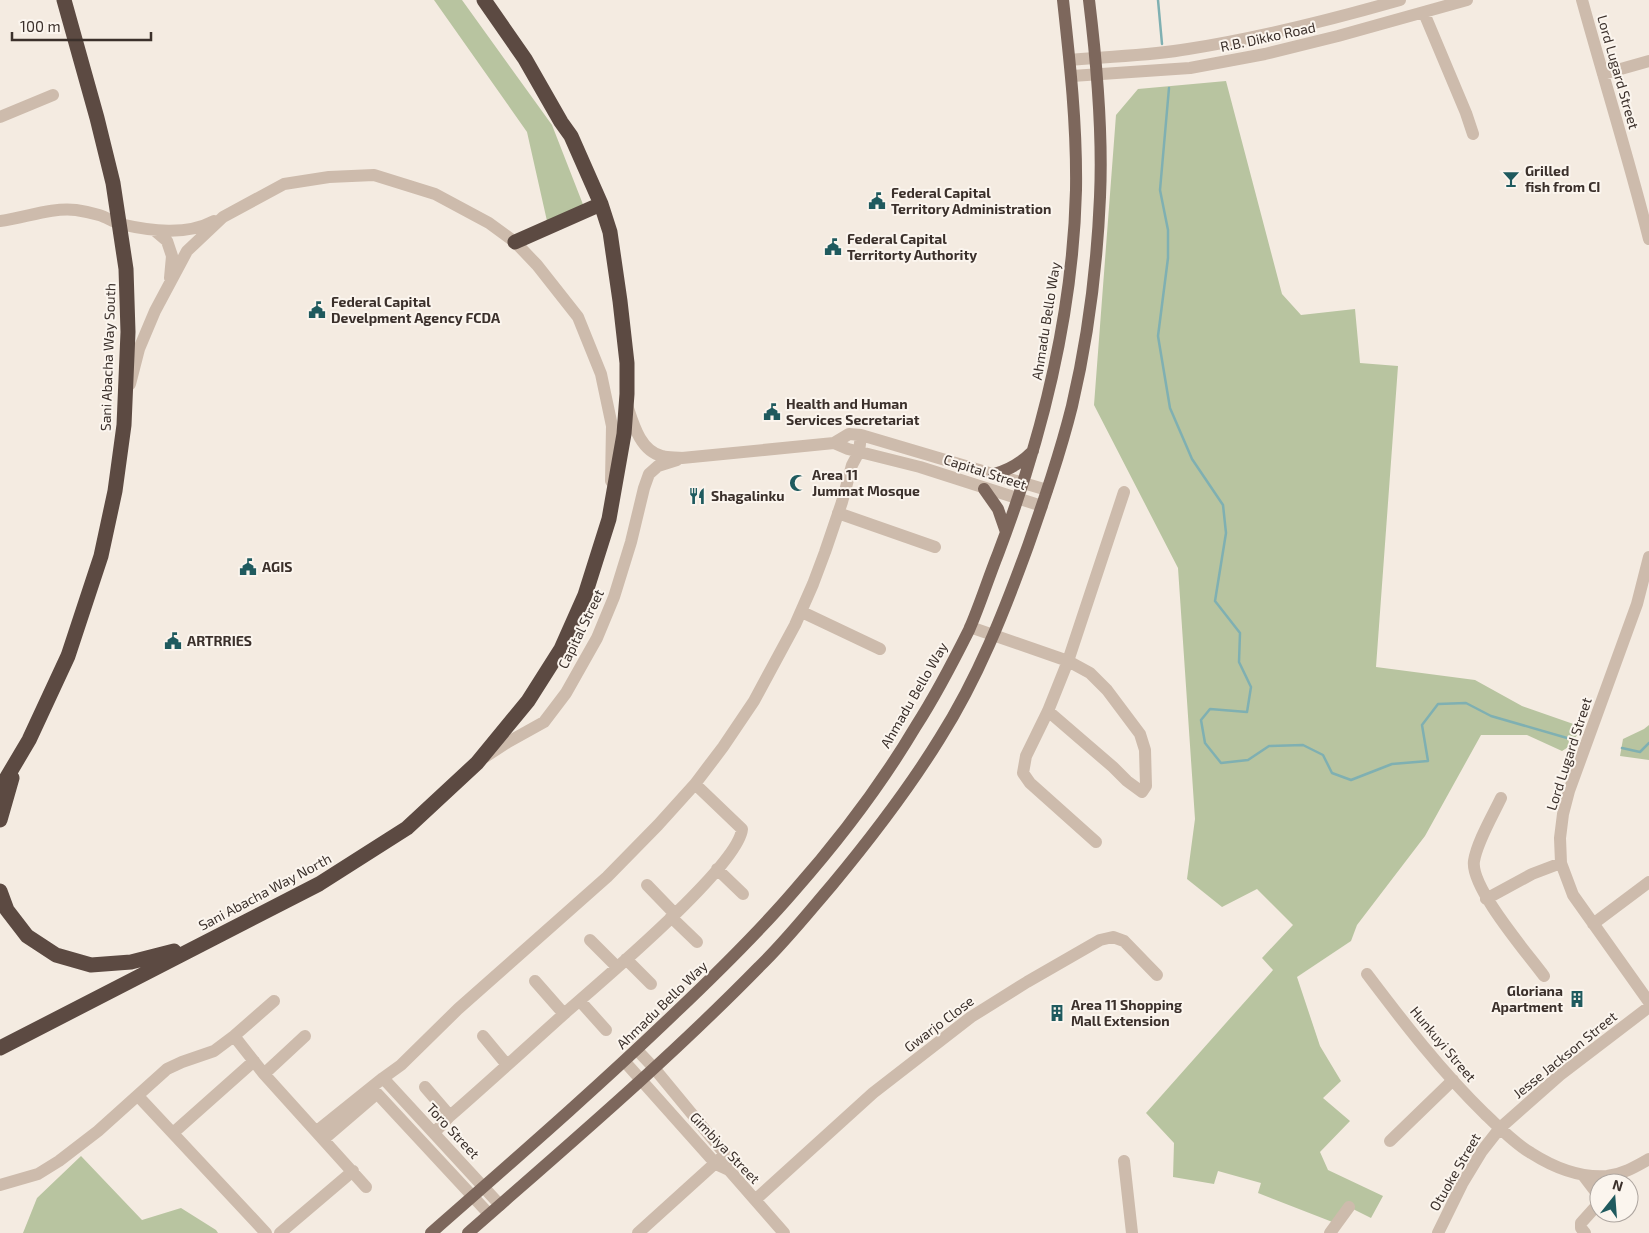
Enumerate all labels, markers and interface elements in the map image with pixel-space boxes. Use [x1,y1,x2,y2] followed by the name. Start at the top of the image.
[12,10,151,42] scale bar
[1594,13,1643,131] street label: Lord Lugard Street
[20,17,61,35] text: 100 m
[1219,18,1317,55] street label: R.B. Dikko Road
[1525,162,1600,195] place label: Grilled fish from CI
[1501,169,1521,189] bar icon: Grilled fish from CI
[891,184,1051,217] place label: Federal Capital Territory Administration
[867,191,887,211] public building icon: Federal Capital Territory Administration
[847,230,977,263] place label: Federal Capital Territorty Authority
[823,237,843,257] public building icon: Federal Capital Territorty Authority
[1028,260,1063,381] street label: Ahmadu Bello Way
[96,283,119,431] street label: Sani Abacha Way South
[331,293,501,326] place label: Federal Capital Develpment Agency FCDA
[307,300,327,320] public building icon: Federal Capital Develpment Agency FCDA
[786,395,920,428] place label: Health and Human Services Secretariat
[762,402,782,422] public building icon: Health and Human Services Secretariat
[942,450,1029,493] street label: Capital Street
[812,466,920,499] place label: Area 11 Jummat Mosque
[788,473,808,493] mosque icon: Area 11 Jummat Mosque
[687,486,707,506] restaurant icon: Shagalinku
[711,487,785,504] place label: Shagalinku
[238,557,258,577] public building icon: AGIS
[262,558,292,575] place label: AGIS
[554,586,607,671] street label: Capital Street
[163,631,183,651] public building icon: ARTRRIES
[187,632,252,649] place label: ARTRRIES
[876,638,951,751] street label: Ahmadu Bello Way
[1542,695,1595,813] street label: Lord Lugard Street
[196,849,334,934] street label: Sani Abacha Way North
[613,957,711,1052] street label: Ahmadu Bello Way
[1491,982,1563,1015] place label: Gloriana Apartment
[1567,989,1587,1009] building icon: Gloriana Apartment
[900,992,977,1055] street label: Gwarjo Close
[1071,996,1182,1029] place label: Area 11 Shopping Mall Extension
[1407,1002,1480,1085] street label: Hunkuyi Street
[1047,1003,1067,1023] building icon: Area 11 Shopping Mall Extension
[1509,1008,1620,1102] street label: Jesse Jackson Street
[423,1099,483,1162] street label: Toro Street
[687,1108,764,1187] street label: Gimbiya Street
[1425,1130,1484,1214] street label: Otuoke Street
[1589,1173,1639,1223] north arrow
[1611,1175,1625,1195] text: N

